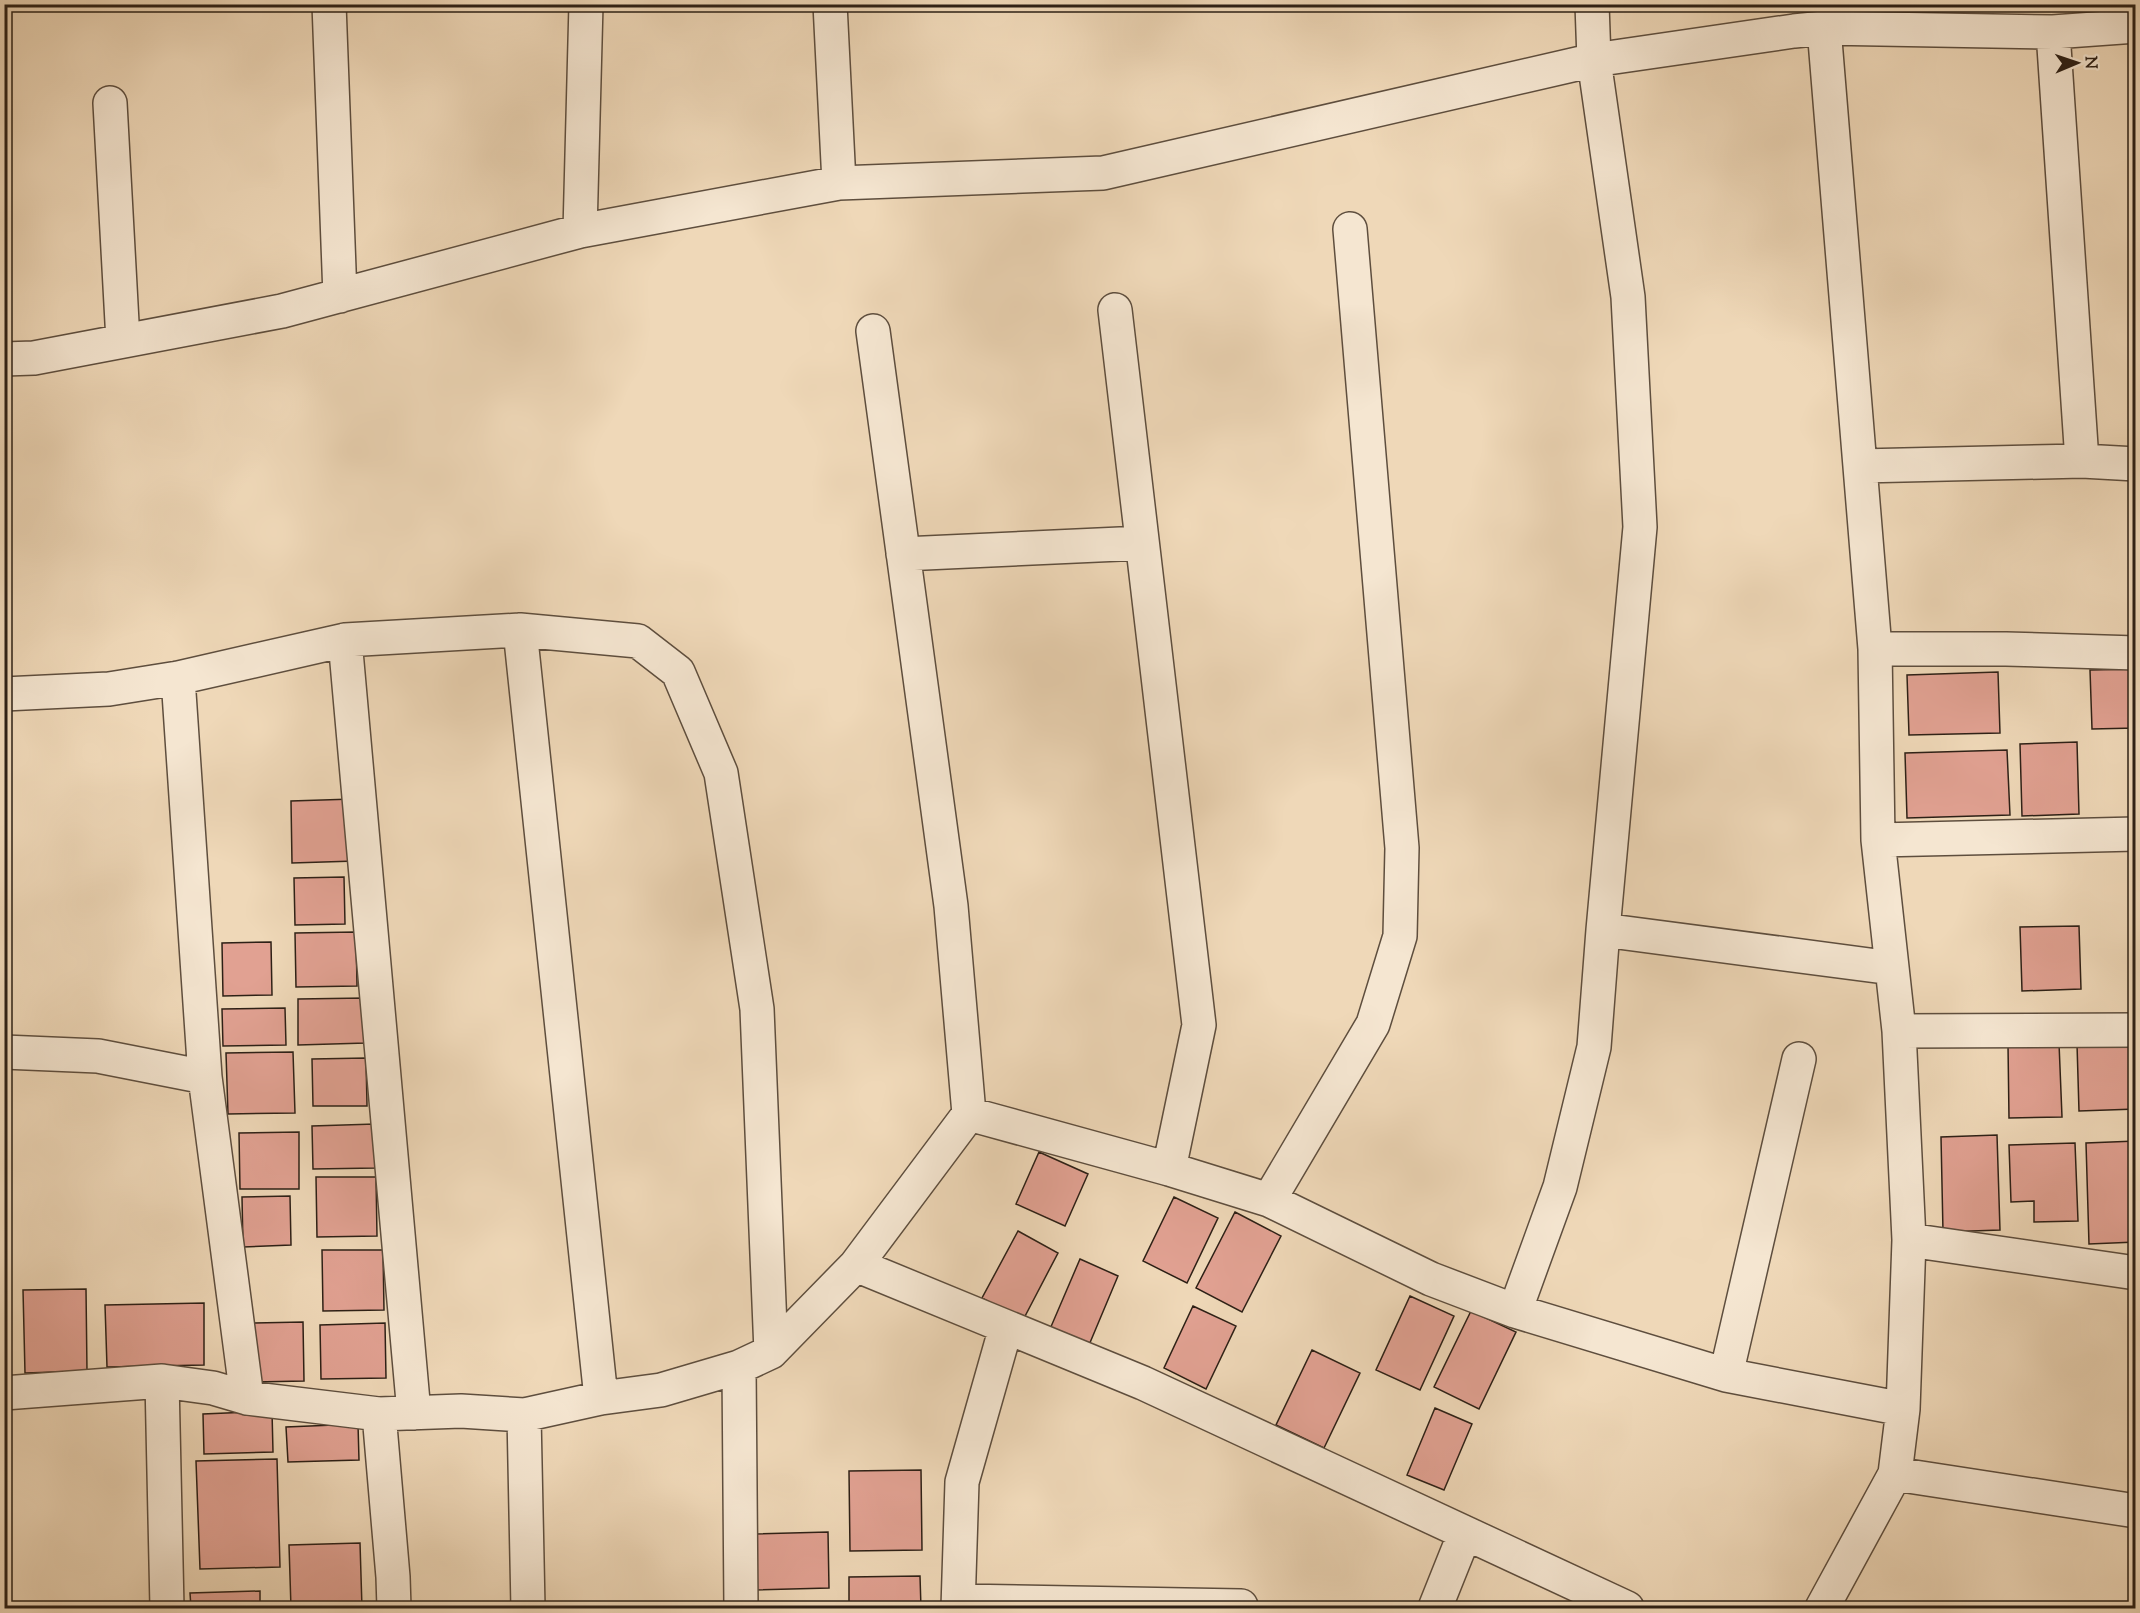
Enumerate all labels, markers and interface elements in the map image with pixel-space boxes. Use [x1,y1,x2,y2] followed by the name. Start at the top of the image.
[2047,33,2107,93] north arrow
[2078,56,2101,70] text: N

